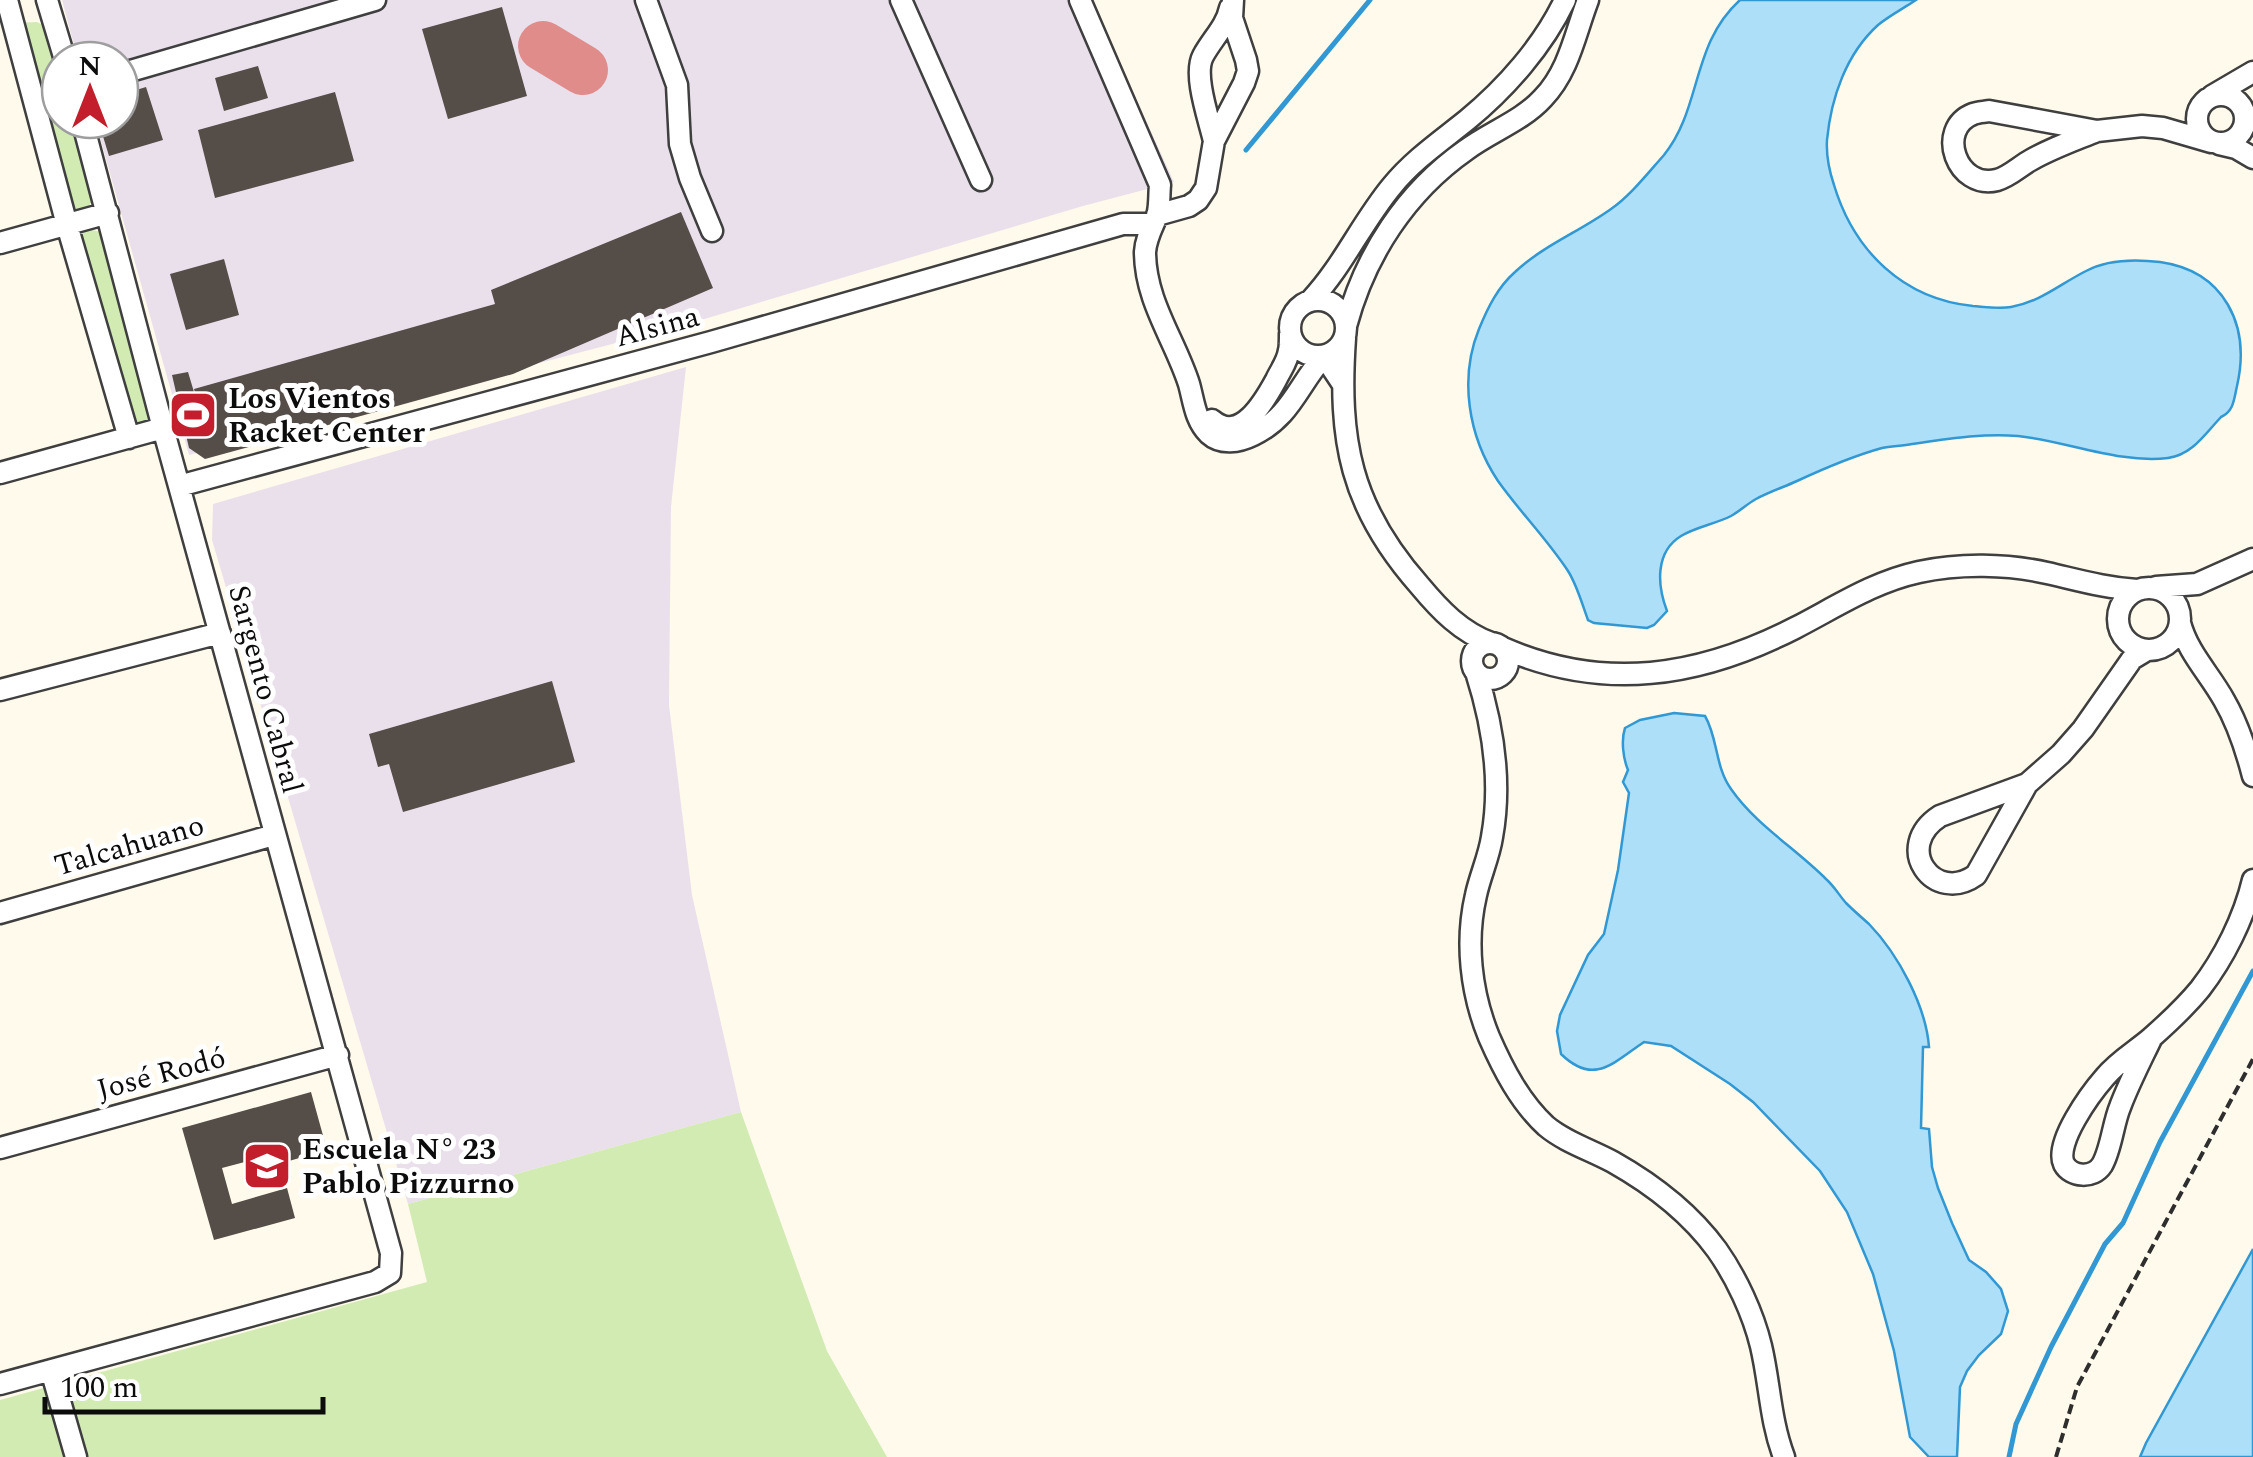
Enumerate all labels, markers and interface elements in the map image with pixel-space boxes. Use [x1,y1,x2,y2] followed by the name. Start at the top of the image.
[40,40,140,140] north arrow
[79,45,101,88] text: N
[610,294,705,360] street label: Alsina
[228,376,425,456] place label: Los Vientos Racket Center
[167,389,219,441] sports icon: Los Vientos Racket Center
[215,580,315,799] street label: Sargento Cabral
[49,803,210,889] street label: Talcahuano
[92,1035,231,1113] street label: José Rodó
[302,1127,515,1207] place label: Escuela N° 23 Pablo Pizzurno
[241,1140,293,1192] school or university icon: Escuela N° 23 Pablo Pizzurno
[45,1352,322,1414] scale bar
[60,1365,138,1411] text: 100 m

